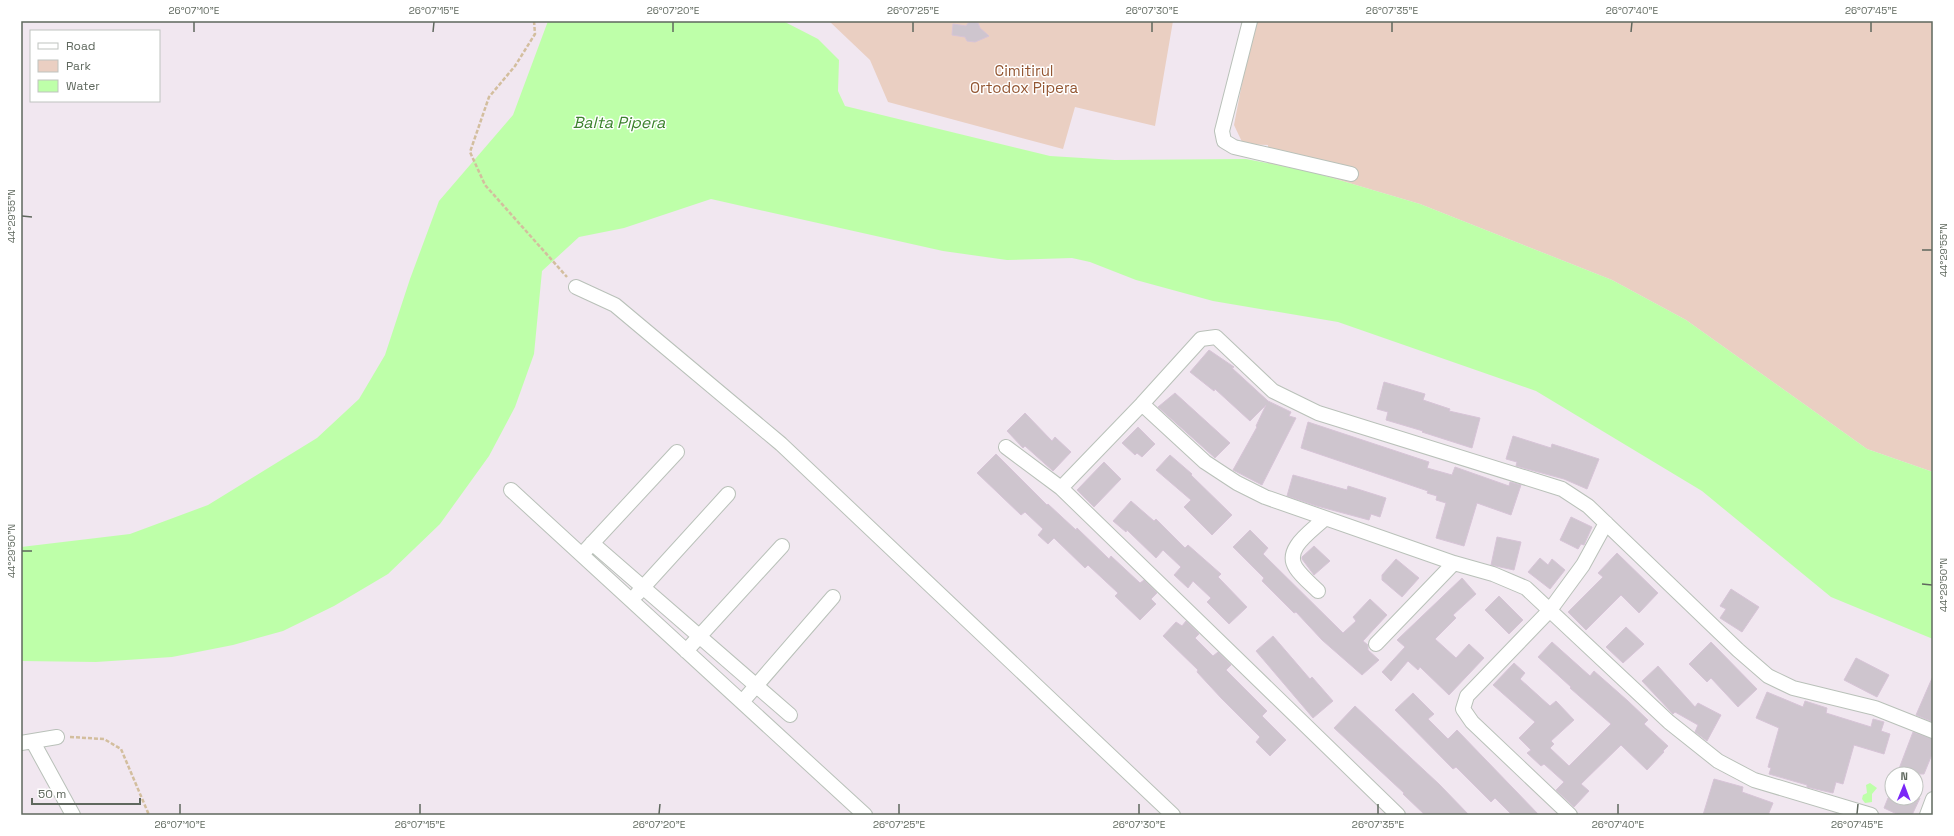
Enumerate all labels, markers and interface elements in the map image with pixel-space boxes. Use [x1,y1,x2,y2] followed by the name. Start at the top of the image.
[169,4,220,17] text: 26°07'10"E
[409,4,460,17] text: 26°07'15"E
[647,4,700,17] text: 26°07'20"E
[887,4,939,17] text: 26°07'25"E
[1126,4,1179,17] text: 26°07'30"E
[1366,4,1418,17] text: 26°07'35"E
[1606,4,1659,17] text: 26°07'40"E
[1845,4,1897,17] text: 26°07'45"E
[30,30,160,102] legend
[66,38,95,54] text: Road
[66,58,91,74] text: Park
[970,61,1078,97] park label: Cimitirul Ortodox Pipera
[66,78,100,94] text: Water
[573,112,666,133] water label: Balta Pipera
[5,189,18,243] text: 44°29'55"N
[1937,223,1950,277] text: 44°29'55"N
[5,524,18,578] text: 44°29'50"N
[1937,558,1950,612] text: 44°29'50"N
[1884,766,1924,806] north arrow
[1900,769,1908,783] text: N
[32,780,140,806] scale bar
[38,786,66,802] text: 50 m
[155,818,206,831] text: 26°07'10"E
[395,818,446,831] text: 26°07'15"E
[633,818,686,831] text: 26°07'20"E
[873,818,925,831] text: 26°07'25"E
[1113,818,1166,831] text: 26°07'30"E
[1352,818,1404,831] text: 26°07'35"E
[1592,818,1645,831] text: 26°07'40"E
[1831,818,1883,831] text: 26°07'45"E

